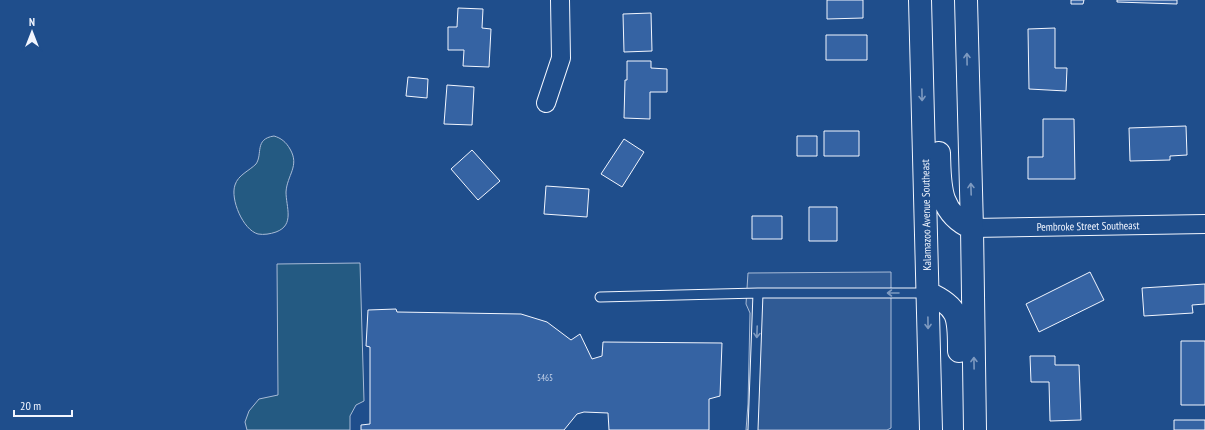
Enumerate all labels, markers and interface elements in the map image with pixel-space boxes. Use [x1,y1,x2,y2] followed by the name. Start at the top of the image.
[12,12,52,52] north arrow
[29,15,35,29] text: N
[963,53,971,66] one-way arrow
[919,88,926,101] one-way arrow
[918,159,934,271] street label: Kalamazoo Avenue Southeast
[967,183,974,196] one-way arrow
[1036,218,1140,234] street label: Pembroke Street Southeast
[887,289,900,297] one-way arrow
[925,316,932,329] one-way arrow
[753,325,761,338] one-way arrow
[970,357,978,370] one-way arrow
[537,372,553,383] house number: 5465
[14,392,72,418] scale bar
[20,398,41,413] text: 20 m

